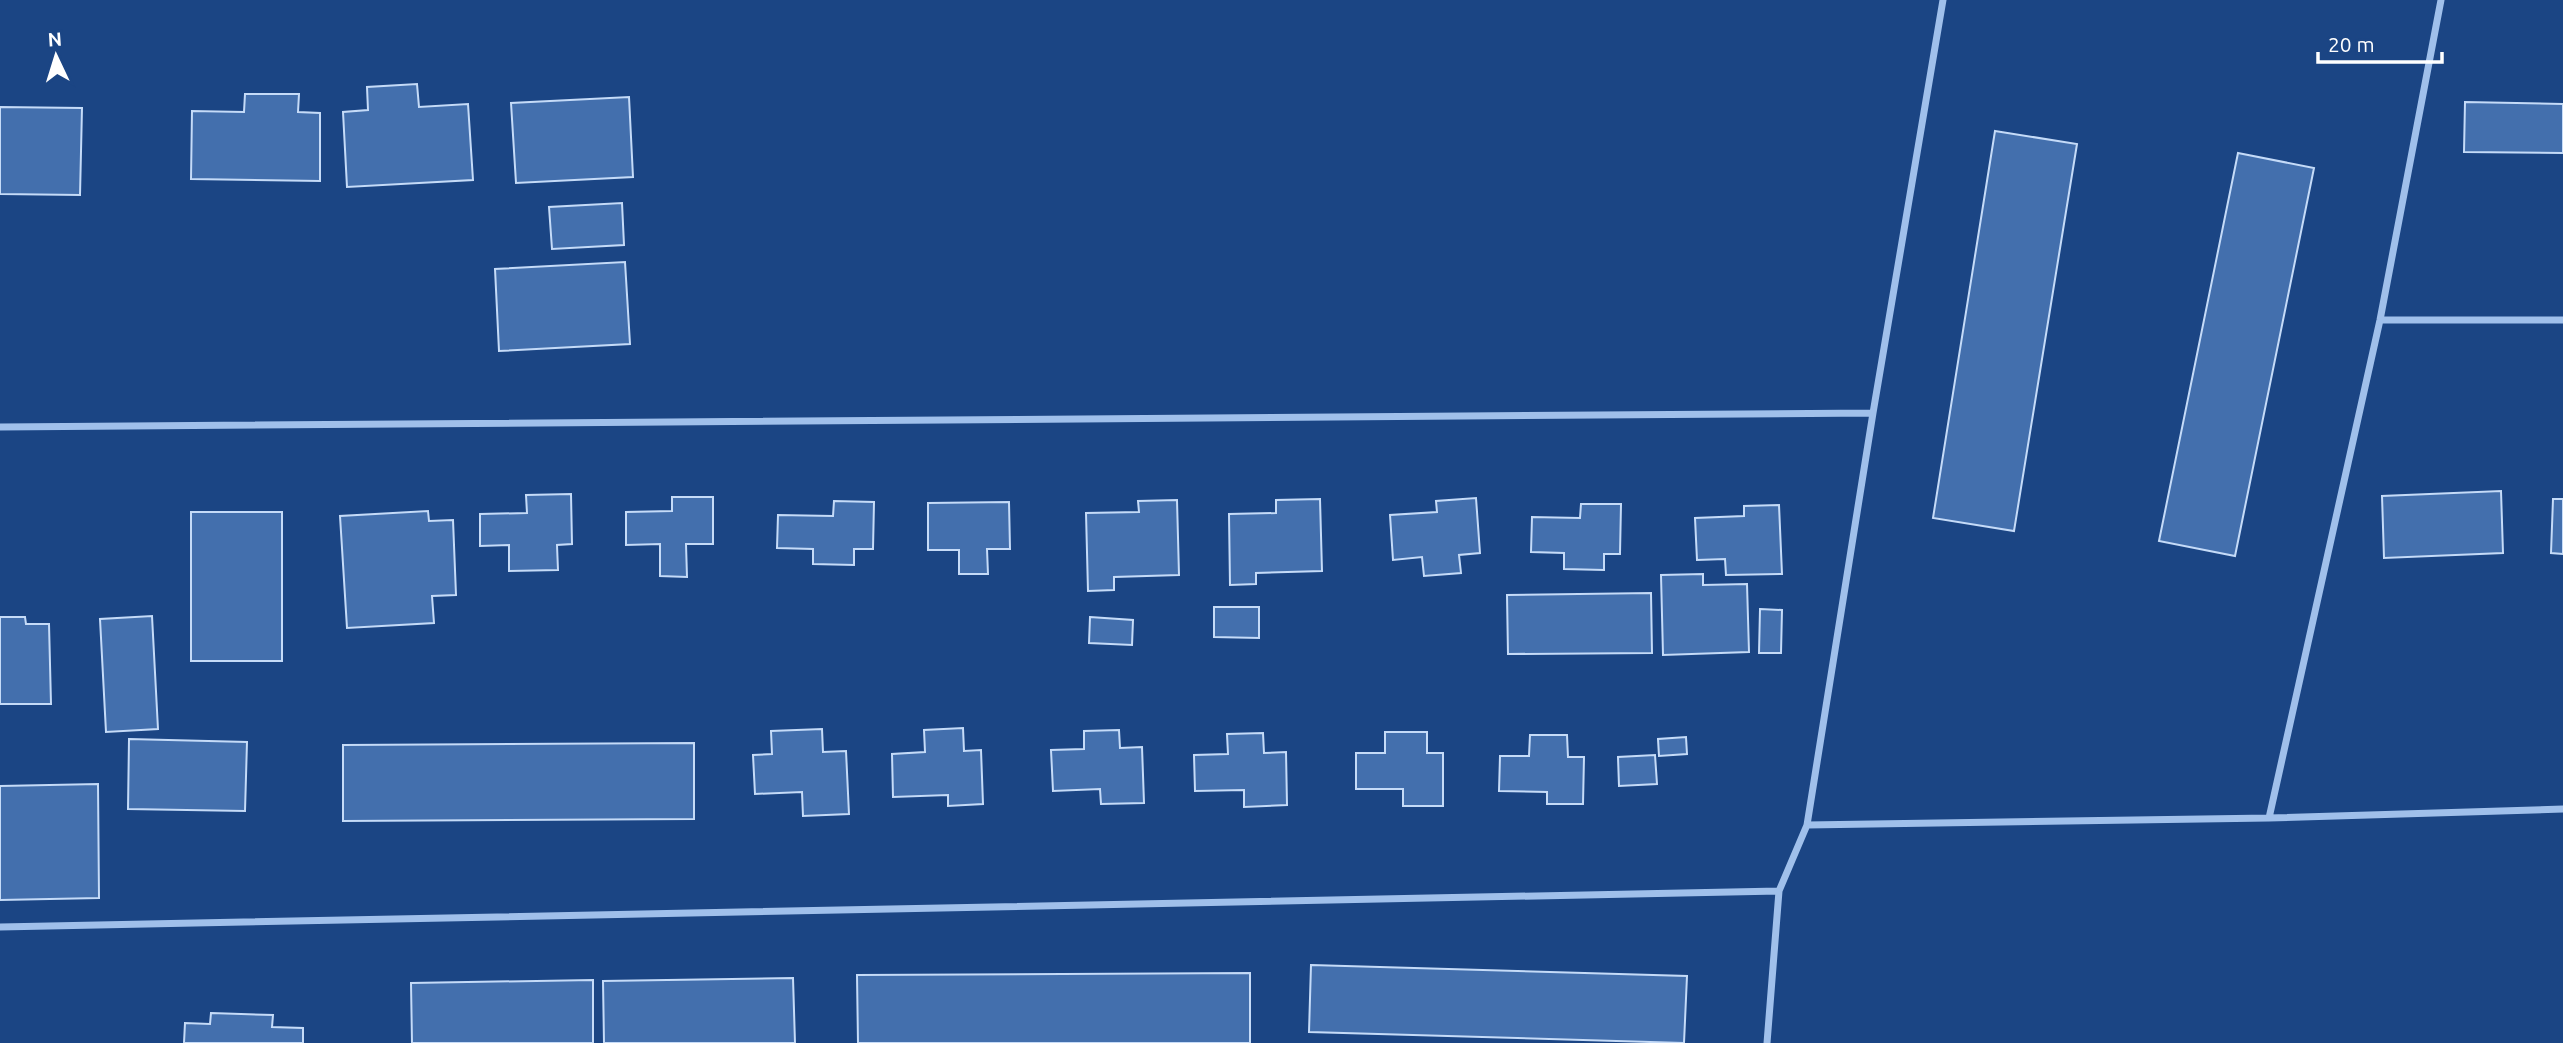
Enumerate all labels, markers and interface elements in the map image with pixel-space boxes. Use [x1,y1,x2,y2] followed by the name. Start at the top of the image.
[21,21,91,91] north arrow
[2318,21,2442,65] scale bar
[47,28,63,51] text: N
[2328,32,2375,56] text: 20 m

